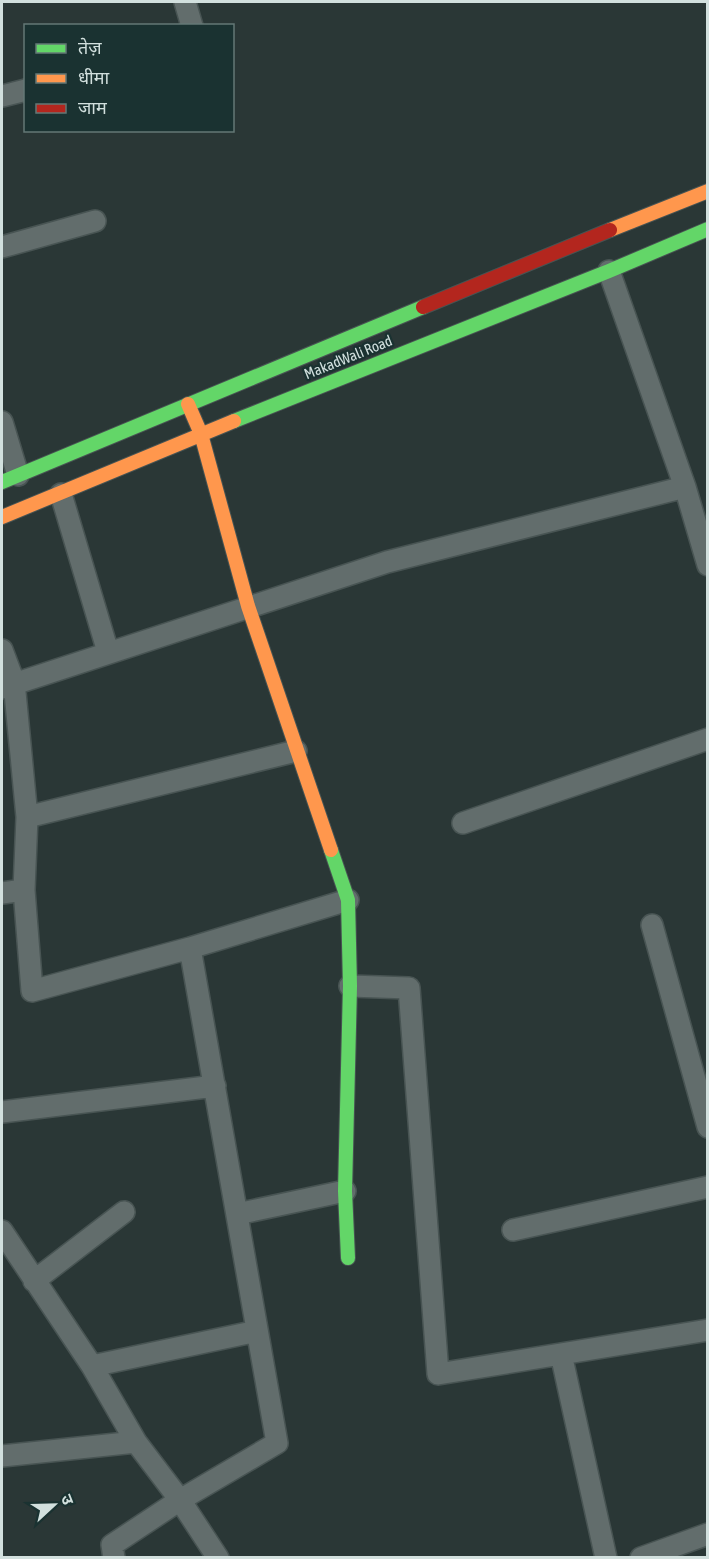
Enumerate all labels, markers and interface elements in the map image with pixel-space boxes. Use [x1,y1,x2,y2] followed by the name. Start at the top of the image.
[24,24,234,132] legend
[78,37,102,58] text: तेज़
[78,67,109,88] text: धीमा
[78,97,108,118] text: जाम
[302,332,394,382] street label: MakadWali Road
[24,1475,84,1535] north arrow
[58,1492,78,1508] text: उ

